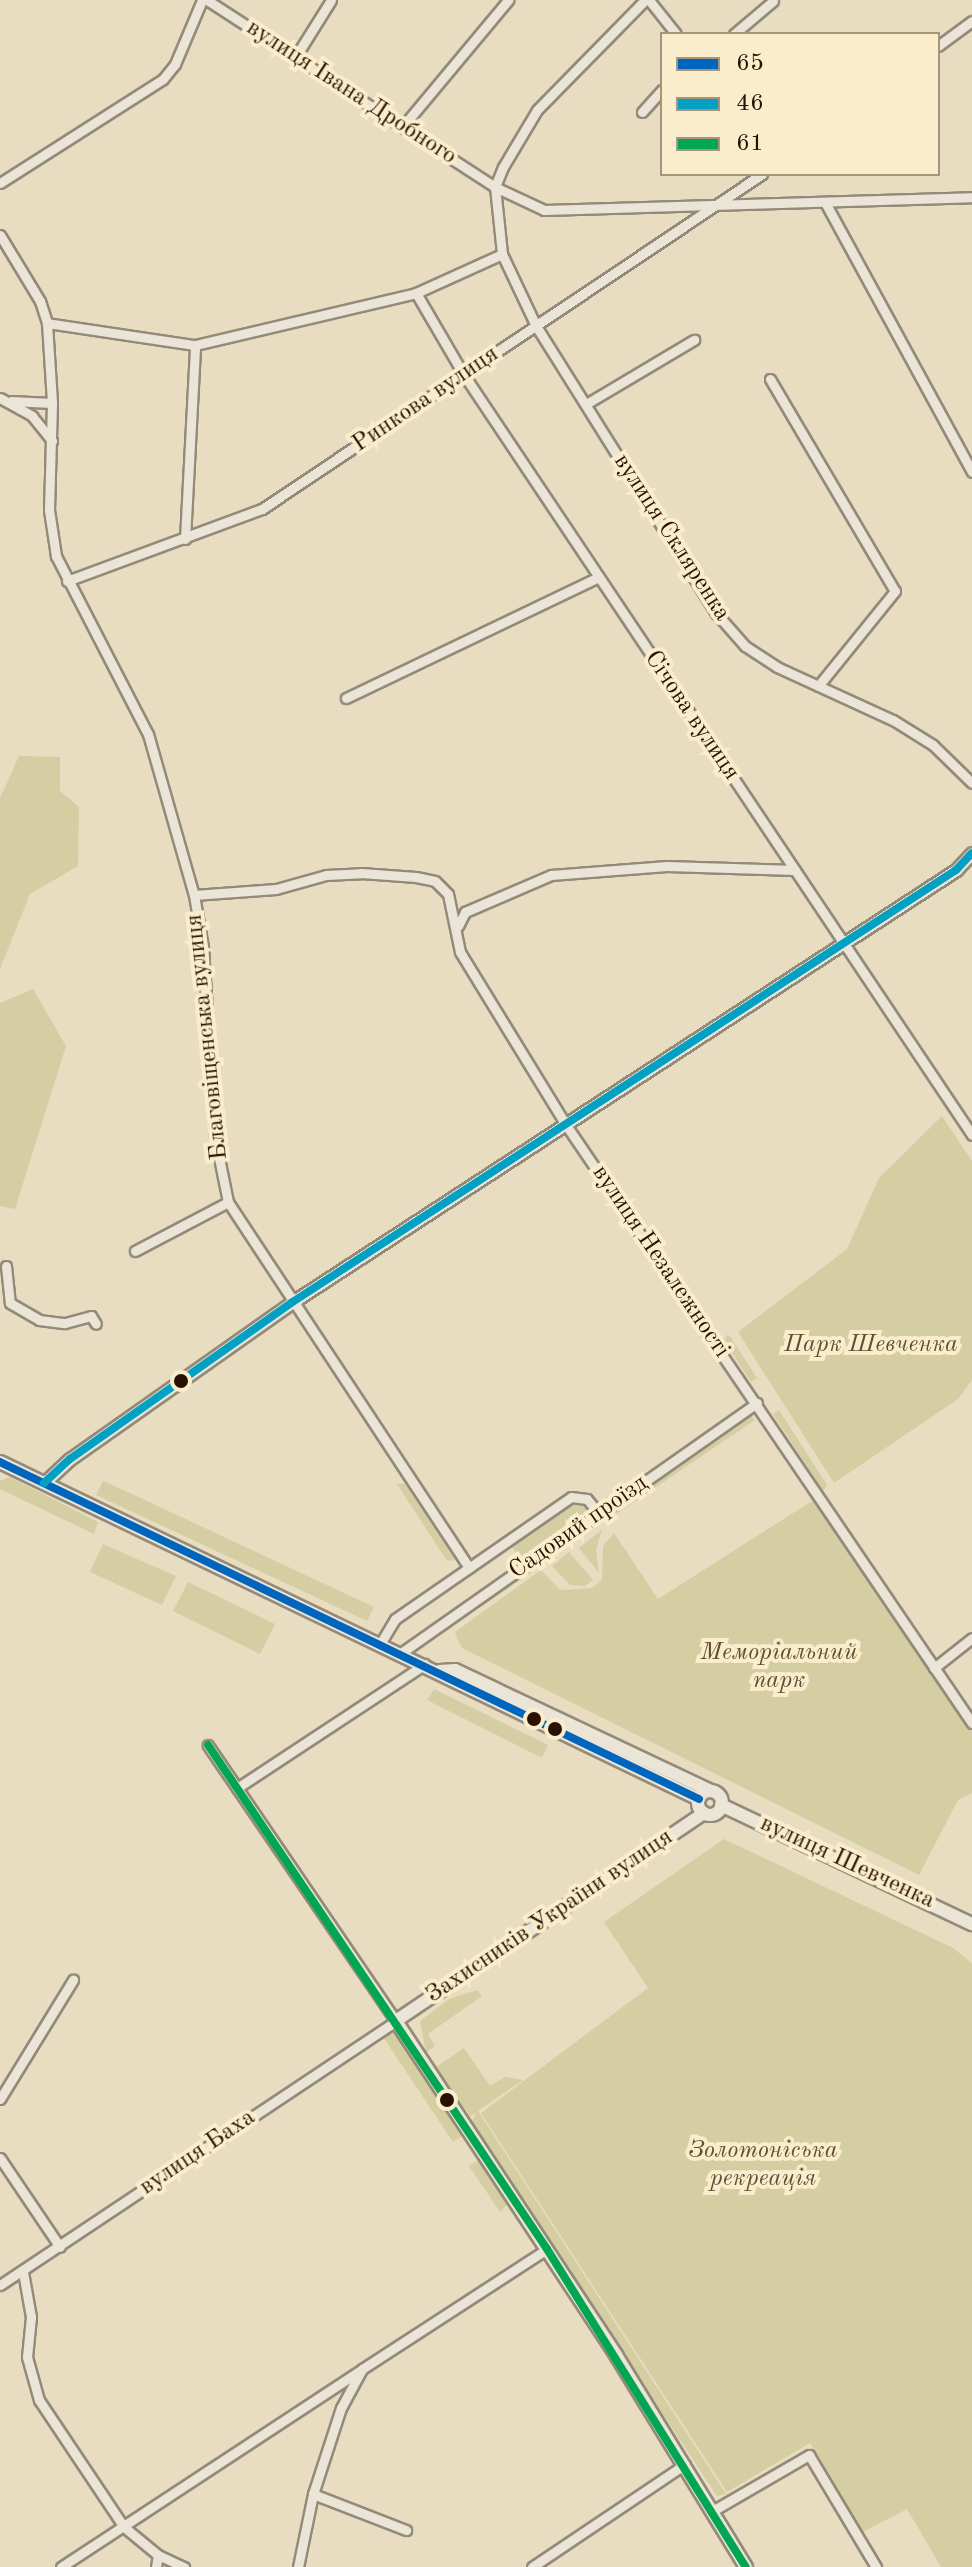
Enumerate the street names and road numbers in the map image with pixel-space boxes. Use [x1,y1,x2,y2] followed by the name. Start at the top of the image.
[240,14,462,172] street label: вулиця Івана Дробного
[347,341,505,459] street label: Ринкова вулиця
[606,449,736,627] street label: вулиця Скляренка
[637,646,745,786] street label: Січова вулиця
[181,913,235,1161] street label: Благовіщенська вулиця
[585,1160,735,1364] street label: вулиця Незалежності
[504,1470,654,1586] street label: Садовий проїзд
[755,1810,939,1916] street label: вулиця Шевченка
[421,1824,679,2010] street label: Захисників України вулиця
[135,2104,261,2202] street label: вулиця Баха

